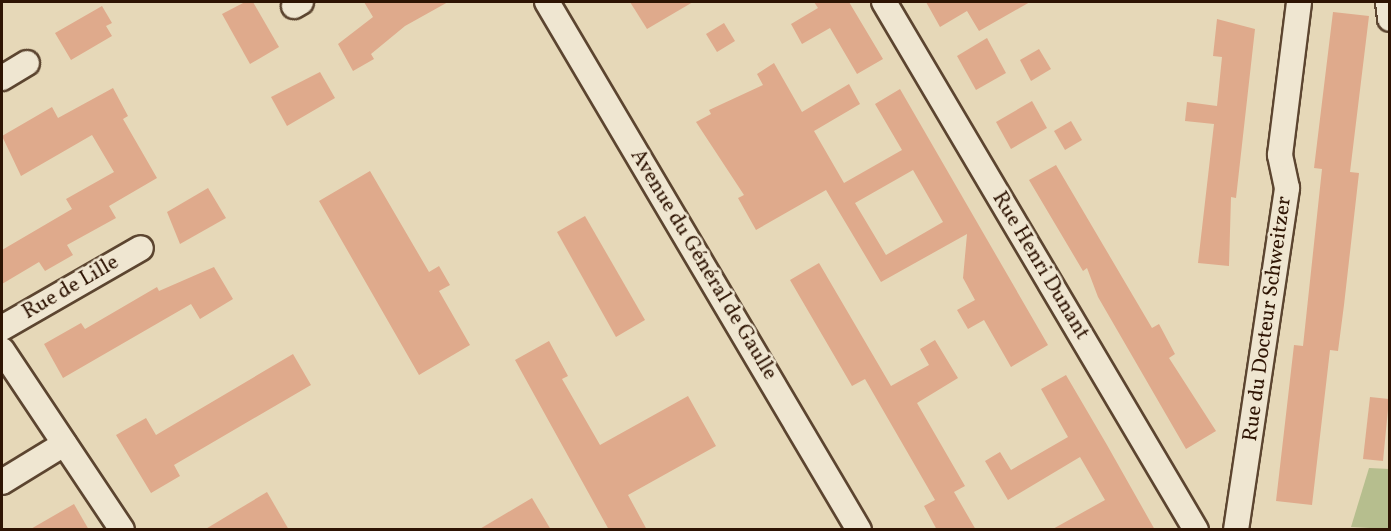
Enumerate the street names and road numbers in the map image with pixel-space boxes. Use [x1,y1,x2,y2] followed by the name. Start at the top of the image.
[624,145,782,385] street label: Avenue du Général de Gaulle
[986,187,1094,345] street label: Rue Henri Dunant
[1238,195,1298,443] street label: Rue du Docteur Schweitzer
[18,250,124,326] street label: Rue de Lille

